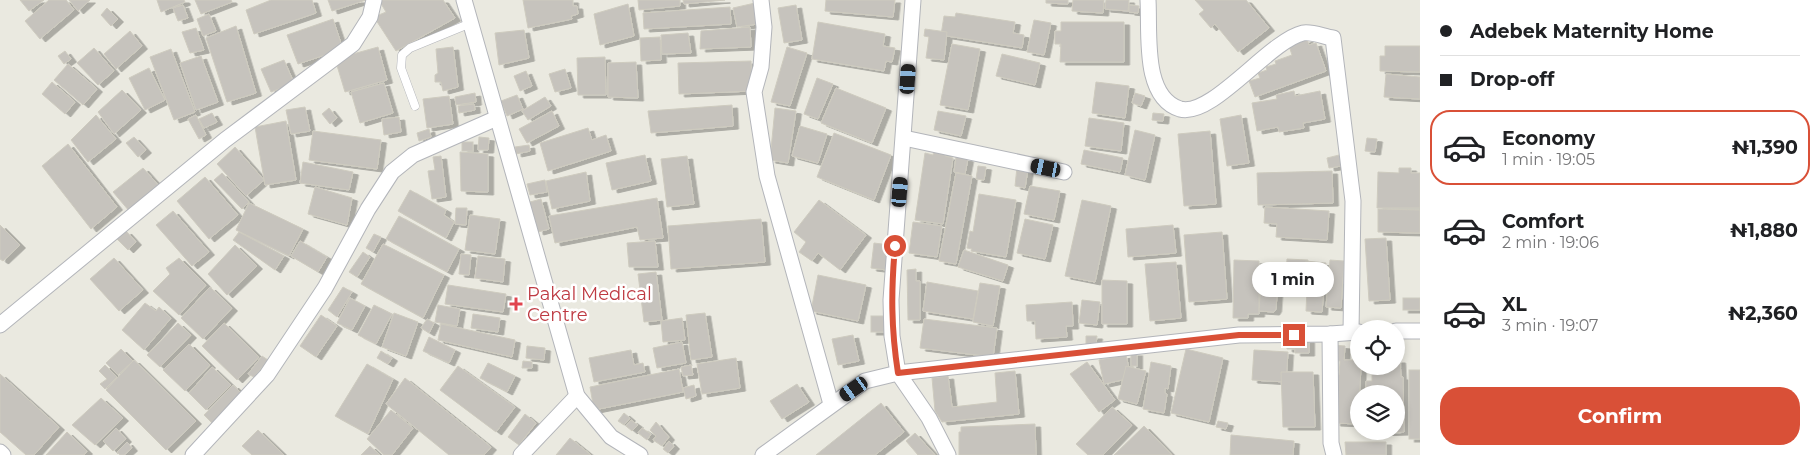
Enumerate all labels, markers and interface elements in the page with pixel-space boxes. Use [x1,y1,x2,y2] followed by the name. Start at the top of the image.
[1470,20,1714,43] text: Adebek Maternity Home
[899,64,916,94] car
[1470,68,1554,91] text: Drop-off
[1442,125,1487,170] icon: car
[1502,127,1595,150] text: Economy
[1732,136,1798,159] text: ₦1,390
[1502,150,1595,169] text: 1 min · 19:05
[1029,158,1062,178] car
[891,176,908,208] car
[1442,208,1487,253] icon: car
[1502,210,1584,233] text: Comfort
[1730,219,1798,242] text: ₦1,880
[1502,233,1599,252] text: 2 min · 19:06
[884,235,906,257] route start
[1253,262,1335,298] callout: 1 min
[1271,270,1315,289] text: 1 min
[527,283,652,326] place label: Pakal Medical Centre
[1442,291,1487,336] icon: car
[1502,293,1527,316] text: XL
[509,297,523,311] marker: Pakal Medical Centre
[1728,302,1798,325] text: ₦2,360
[1502,316,1599,335] text: 3 min · 19:07
[1350,320,1405,440] map controls
[1350,320,1405,375] button: locate
[1283,324,1305,346] route end
[837,374,870,404] car
[1350,385,1405,440] button: layers
[1440,387,1800,445] button: Confirm

